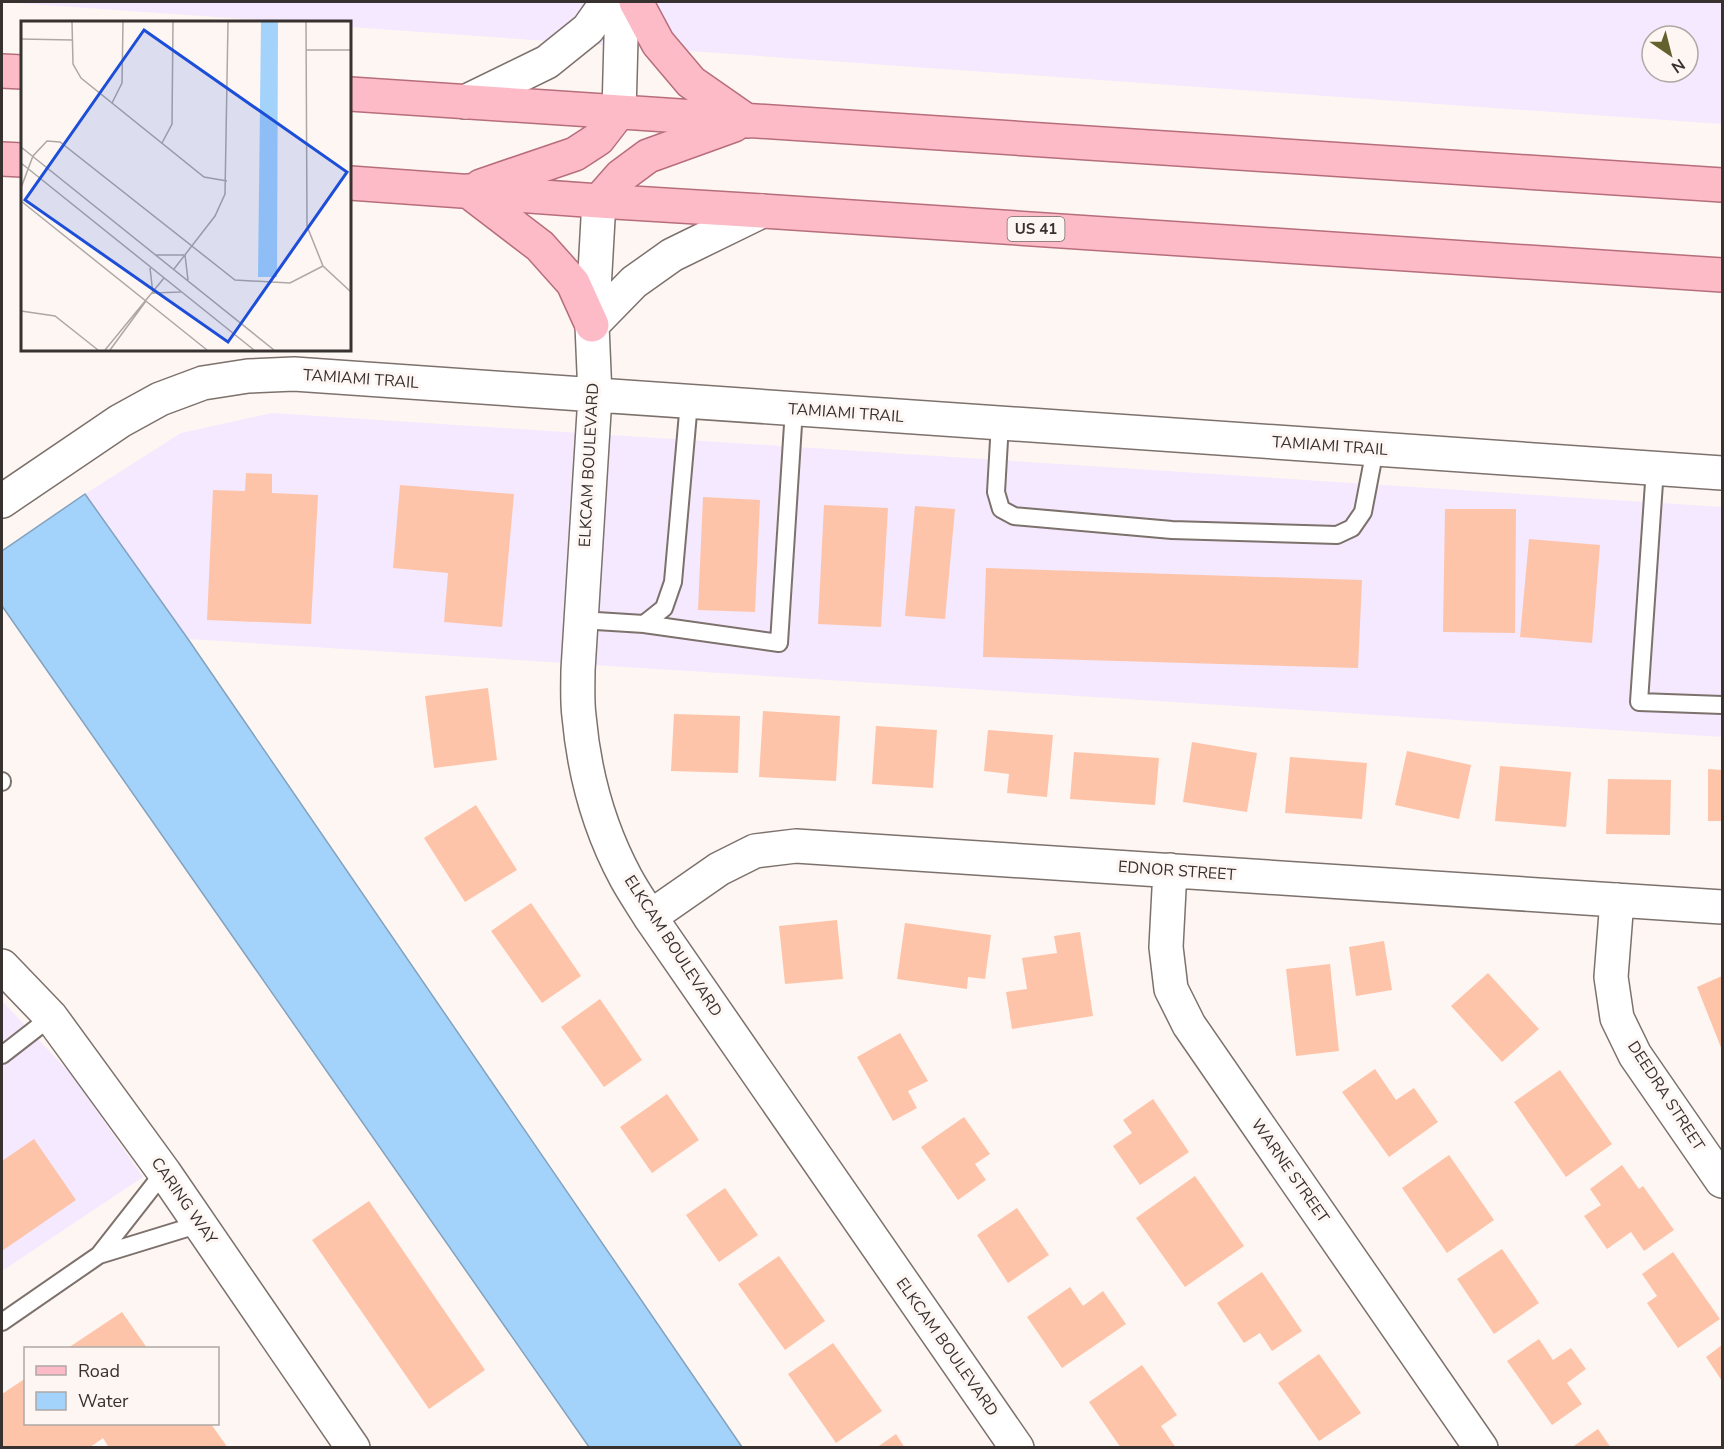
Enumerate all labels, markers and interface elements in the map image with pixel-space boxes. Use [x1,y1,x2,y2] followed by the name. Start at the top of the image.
[21,21,351,351] inset map
[1640,24,1700,84] north arrow
[1667,53,1689,78] text: N
[1008,217,1064,241] road number: US 41
[302,364,420,394] street label: TAMIAMI TRAIL
[574,382,604,548] street label: ELKCAM BOULEVARD
[787,398,905,428] street label: TAMIAMI TRAIL
[1271,431,1389,461] street label: TAMIAMI TRAIL
[1117,856,1237,886] street label: EDNOR STREET
[619,871,727,1021] street label: ELKCAM BOULEVARD
[1622,1037,1710,1155] street label: DEEDRA STREET
[1246,1115,1334,1228] street label: WARNE STREET
[146,1153,222,1249] street label: CARING WAY
[891,1273,1003,1421] street label: ELKCAM BOULEVARD
[24,1347,219,1425] legend
[78,1359,120,1383] text: Road
[78,1389,129,1413] text: Water

